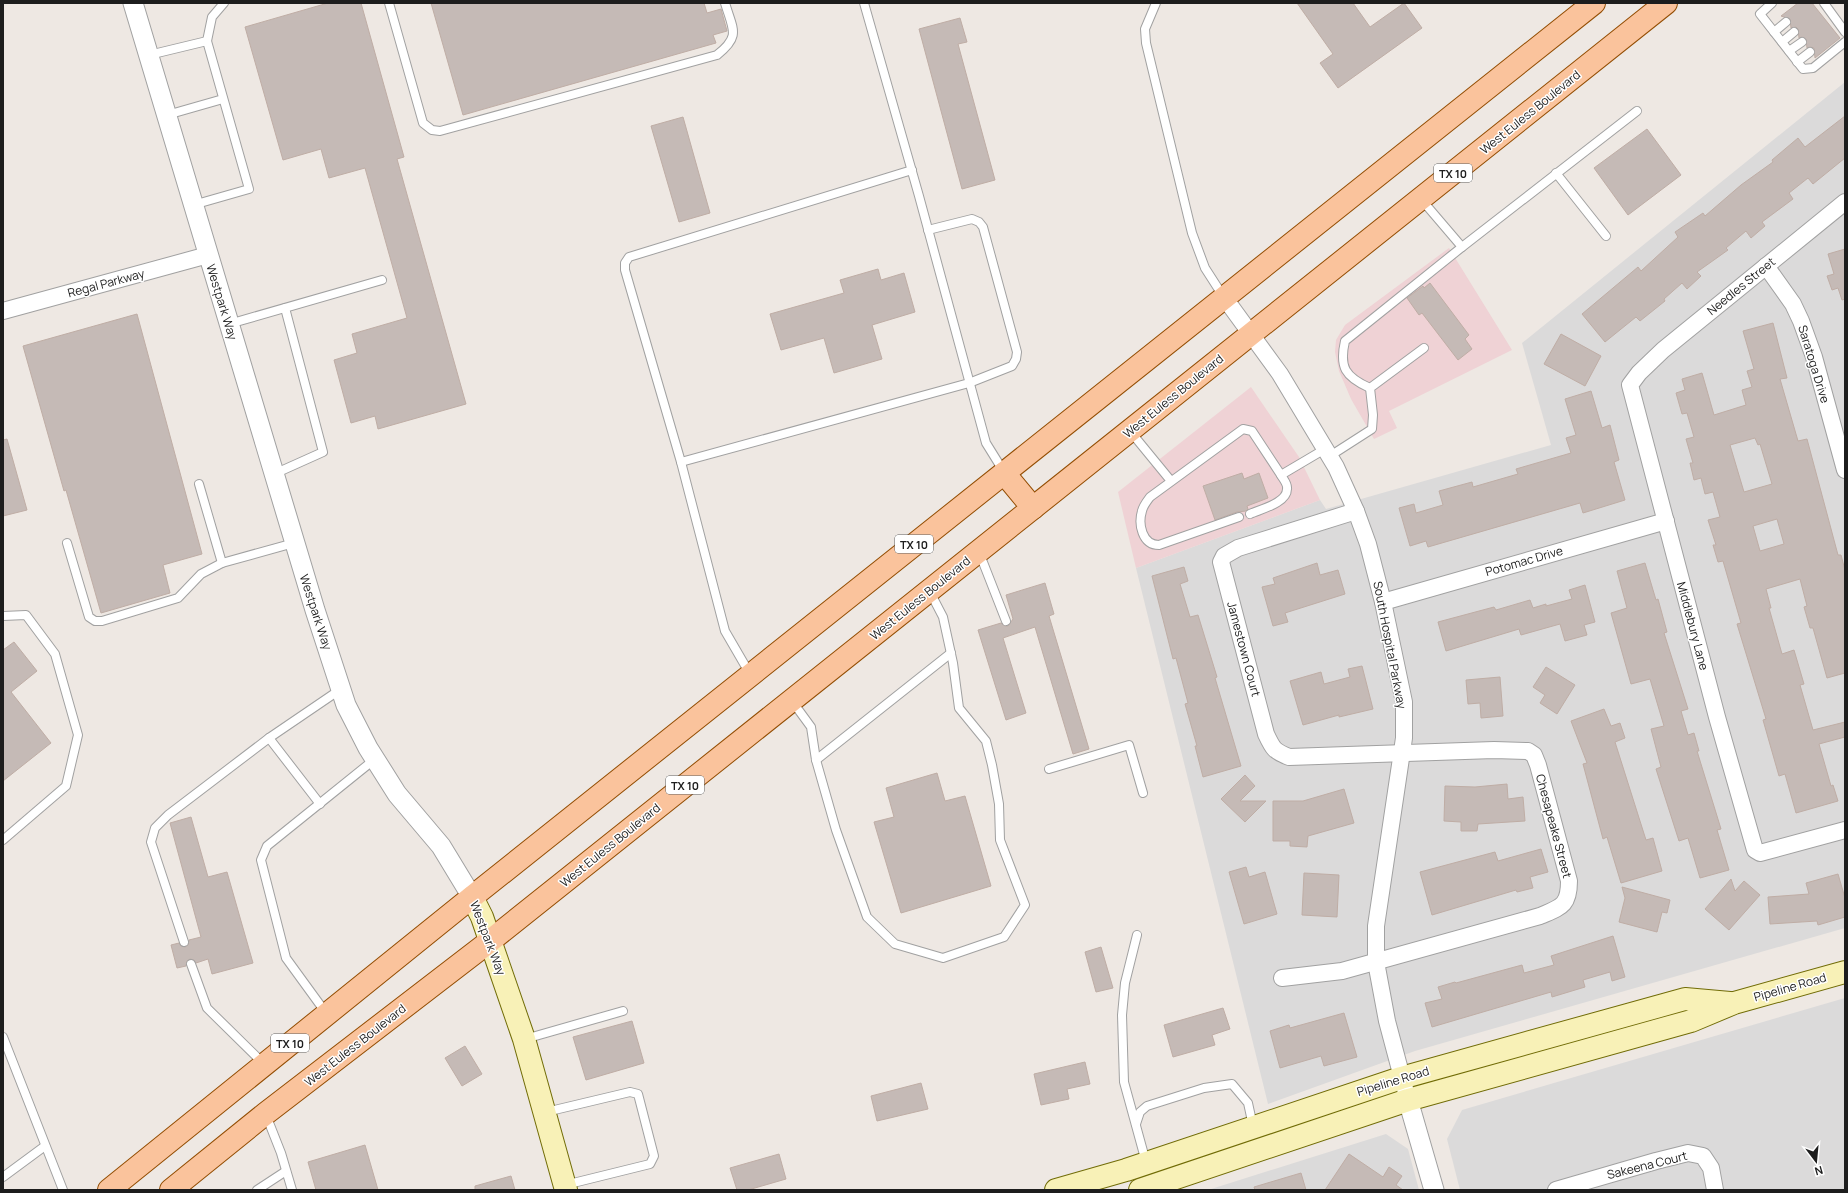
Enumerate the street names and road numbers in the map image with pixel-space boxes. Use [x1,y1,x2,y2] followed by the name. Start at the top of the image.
[1476,66,1584,158] street label: West Euless Boulevard
[1434,164,1472,182] road number: TX 10
[1703,253,1779,319] street label: Needles Street
[202,262,242,343] street label: Westpark Way
[66,264,147,301] street label: Regal Parkway
[1794,323,1834,405] street label: Saratoga Drive
[1119,350,1227,442] street label: West Euless Boulevard
[895,535,933,553] road number: TX 10
[1483,542,1565,580] street label: Potomac Drive
[866,552,974,644] street label: West Euless Boulevard
[296,572,336,653] street label: Westpark Way
[1369,580,1411,711] street label: South Hospital Parkway
[1673,580,1713,672] street label: Middlebury Lane
[1223,600,1265,699] street label: Jamestown Court
[1532,772,1576,880] street label: Chesapeake Street
[666,776,704,794] road number: TX 10
[556,799,664,891] street label: West Euless Boulevard
[466,898,510,978] street label: Westpark Way
[1752,969,1828,1005] street label: Pipeline Road
[301,1000,409,1090] street label: West Euless Boulevard
[271,1034,309,1052] road number: TX 10
[1355,1062,1431,1100] street label: Pipeline Road
[1605,1147,1689,1183] street label: Sakeena Court

